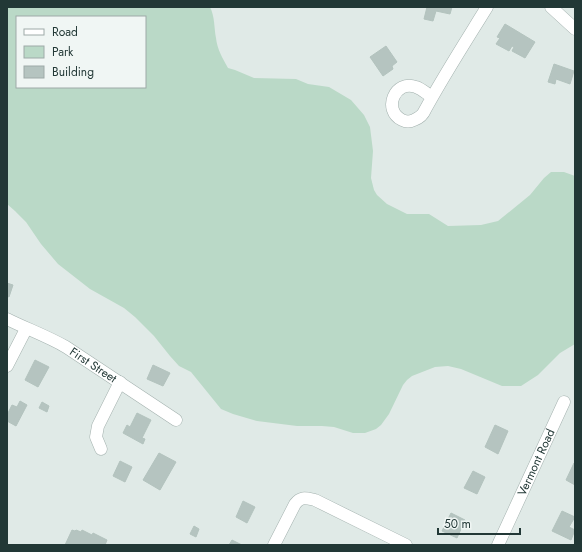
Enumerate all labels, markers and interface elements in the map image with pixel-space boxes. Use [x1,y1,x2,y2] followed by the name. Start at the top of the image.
[16,16,146,88] legend
[52,23,78,41] text: Road
[52,43,74,61] text: Park
[52,63,94,81] text: Building
[66,343,120,387] street label: First Street
[513,426,559,499] street label: Vermont Road
[438,510,520,536] scale bar
[444,515,471,533] text: 50 m

